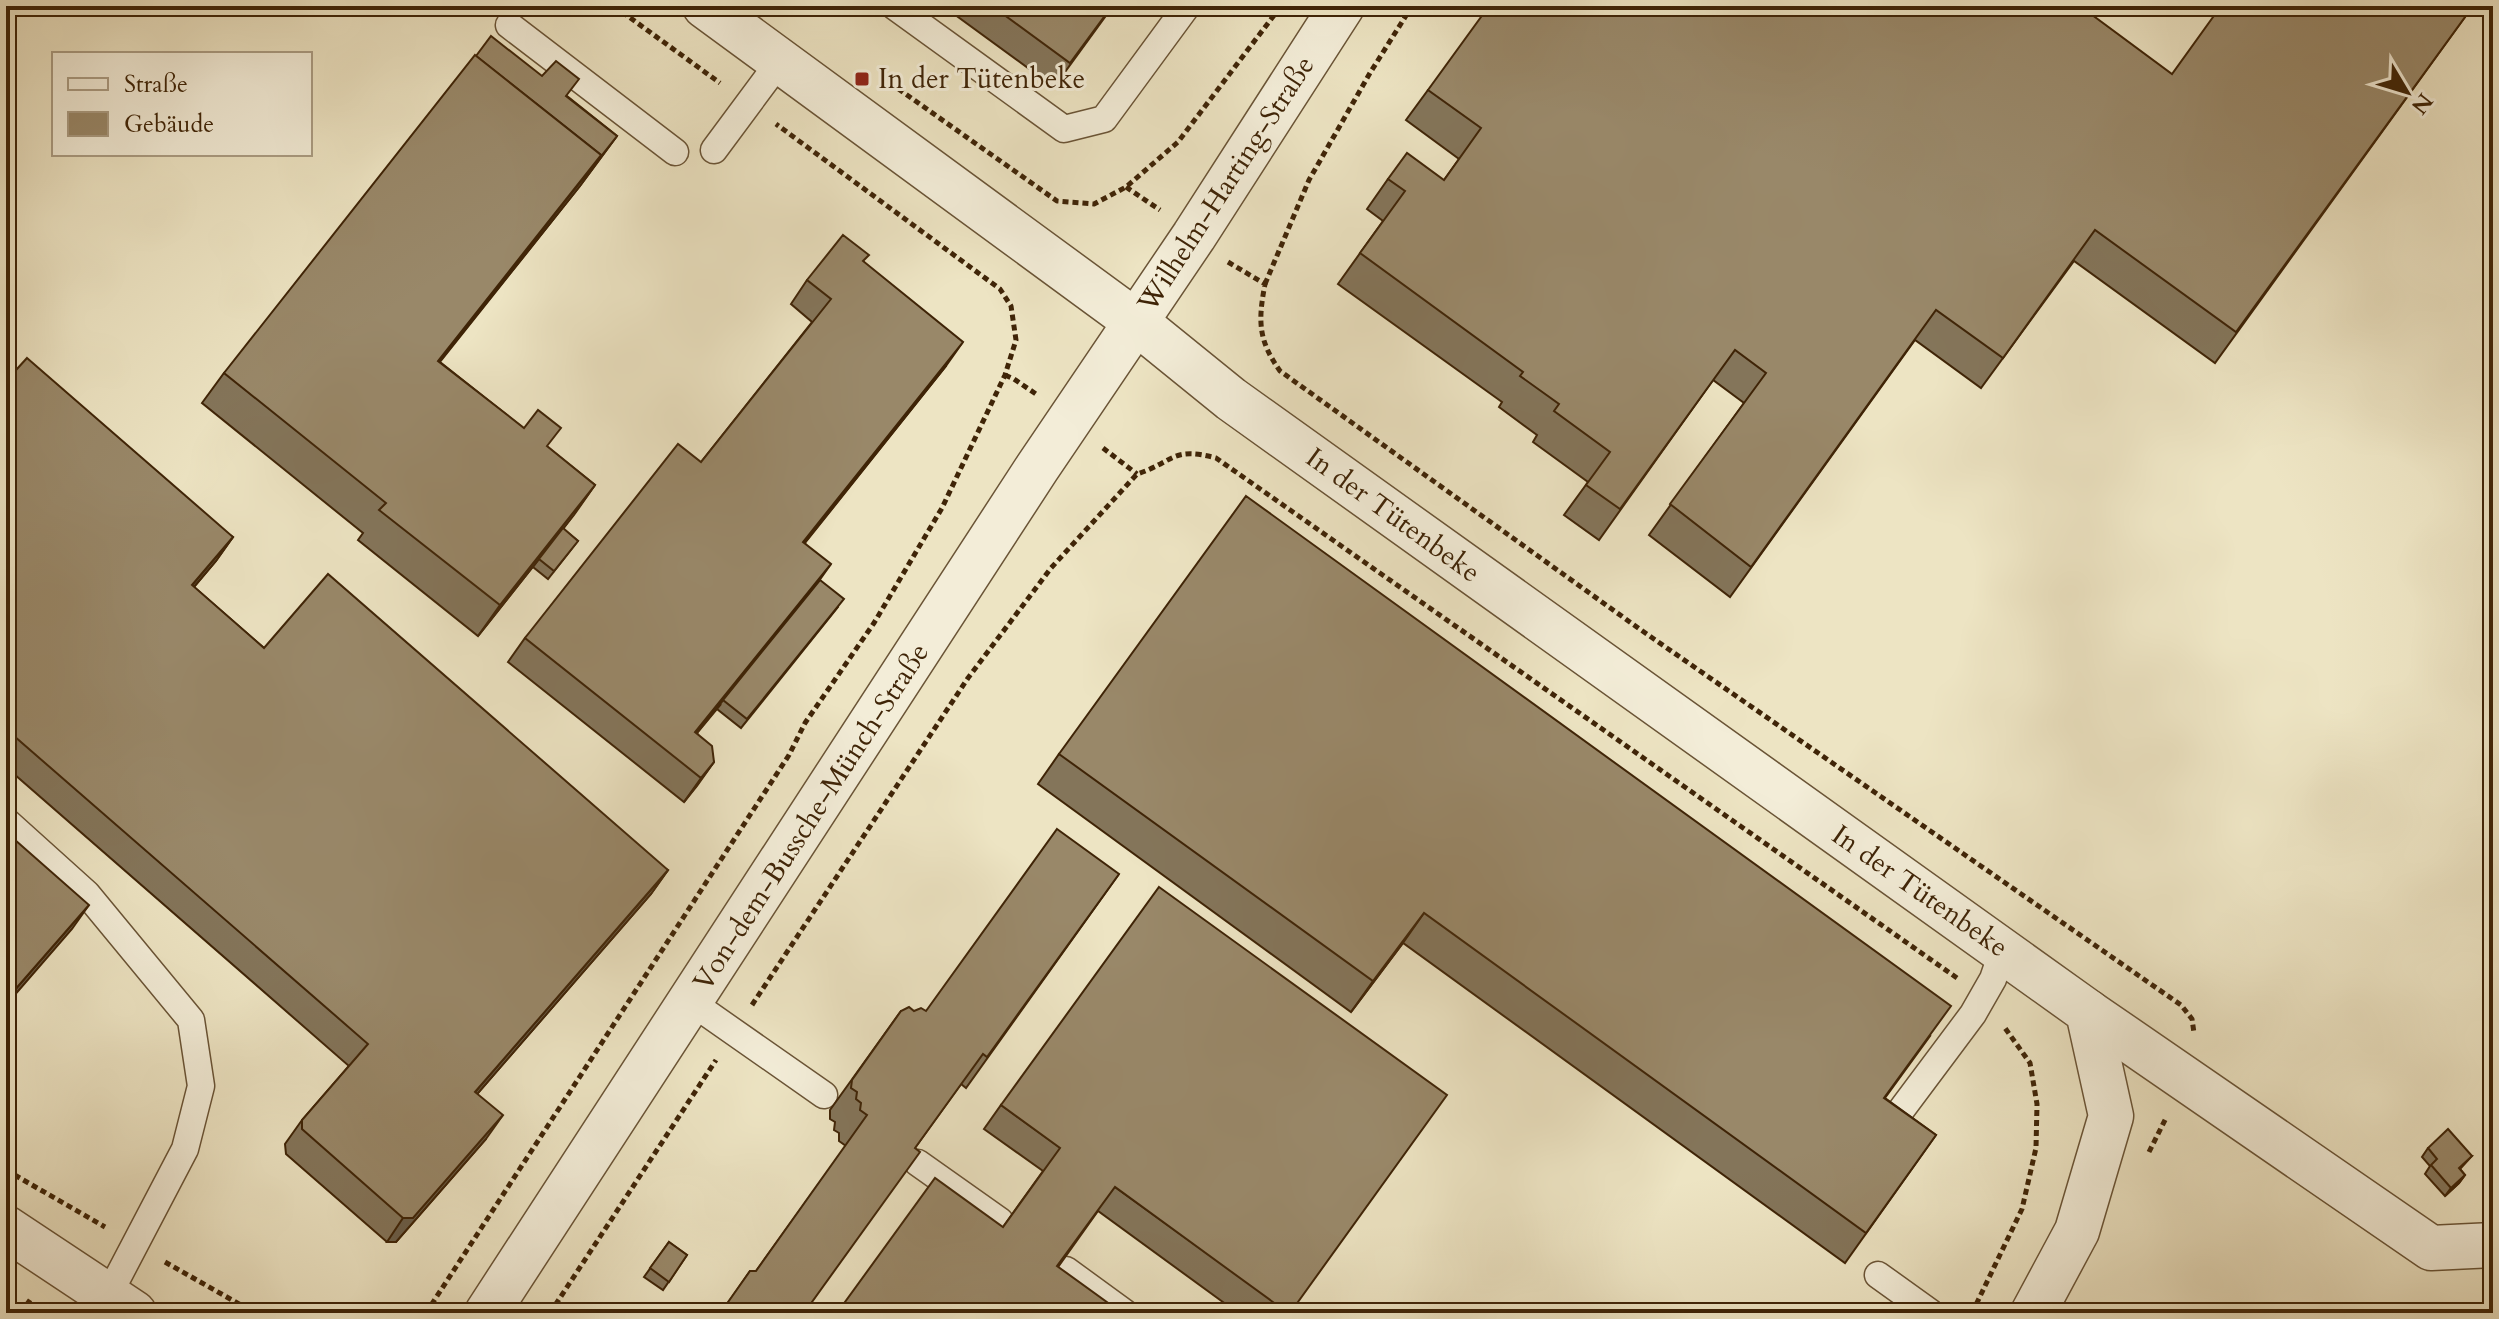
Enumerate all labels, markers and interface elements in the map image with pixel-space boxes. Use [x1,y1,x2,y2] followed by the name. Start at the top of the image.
[1128,49,1323,320] street label: Wilhelm-Harting-Straße
[52,52,312,156] legend
[2367,52,2447,132] north arrow
[878,60,1085,98] place label: In der Tütenbeke
[124,68,188,101] text: Straße
[853,70,871,88] marker: In der Tütenbeke
[2404,87,2440,120] text: N
[124,108,214,141] text: Gebäude
[1298,439,1488,591] street label: In der Tütenbeke
[684,636,938,998] street label: Von-dem-Bussche-Münch-Straße
[1824,816,2016,966] street label: In der Tütenbeke

